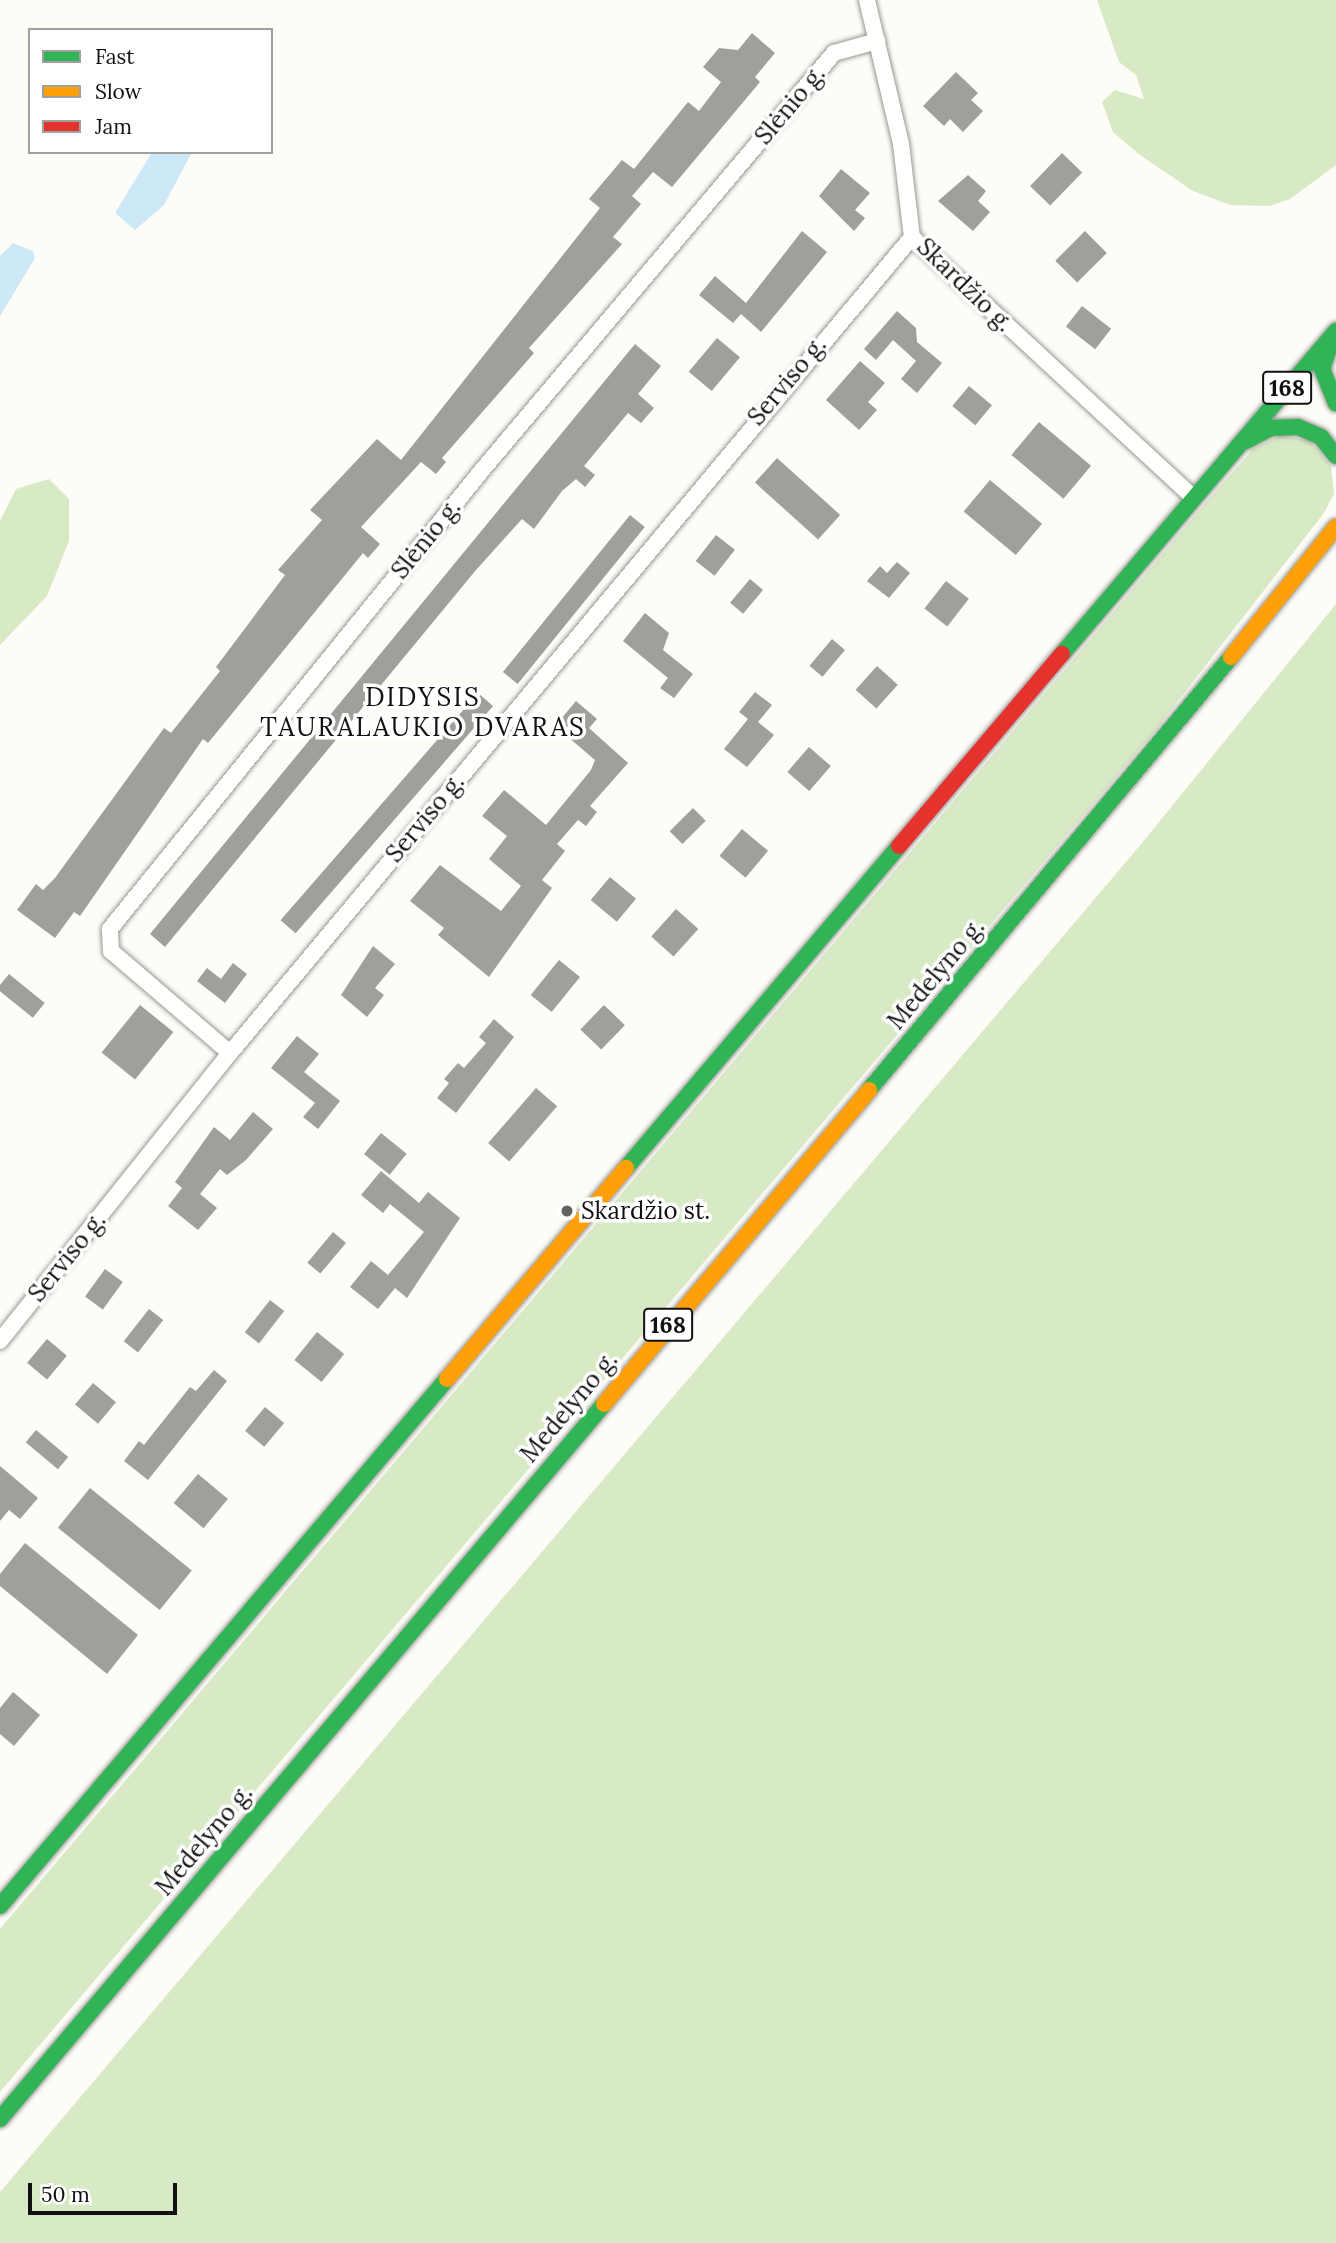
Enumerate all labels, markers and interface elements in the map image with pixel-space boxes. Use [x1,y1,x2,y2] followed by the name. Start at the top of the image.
[28,28,273,154] legend
[95,43,134,70] text: Fast
[749,60,831,150] street label: Slėnio g.
[95,78,142,105] text: Slow
[95,113,132,140] text: Jam
[911,232,1019,338] street label: Skardžio g.
[742,331,832,431] street label: Serviso g.
[1261,368,1313,408] road number: 168
[385,493,467,585] street label: Slėnio g.
[262,681,584,742] district label: DIDYSIS TAURALAUKIO DVARAS
[380,768,470,868] street label: Serviso g.
[881,913,991,1035] street label: Medelyno g.
[581,1197,710,1225] place label: Skardžio st.
[559,1203,575,1219] marker: Skardžio st.
[22,1206,112,1308] street label: Serviso g.
[642,1306,694,1344] road number: 168
[514,1346,624,1468] street label: Medelyno g.
[149,1779,259,1901] street label: Medelyno g.
[32,2170,180,2214] scale bar
[41,2181,90,2208] text: 50 m

